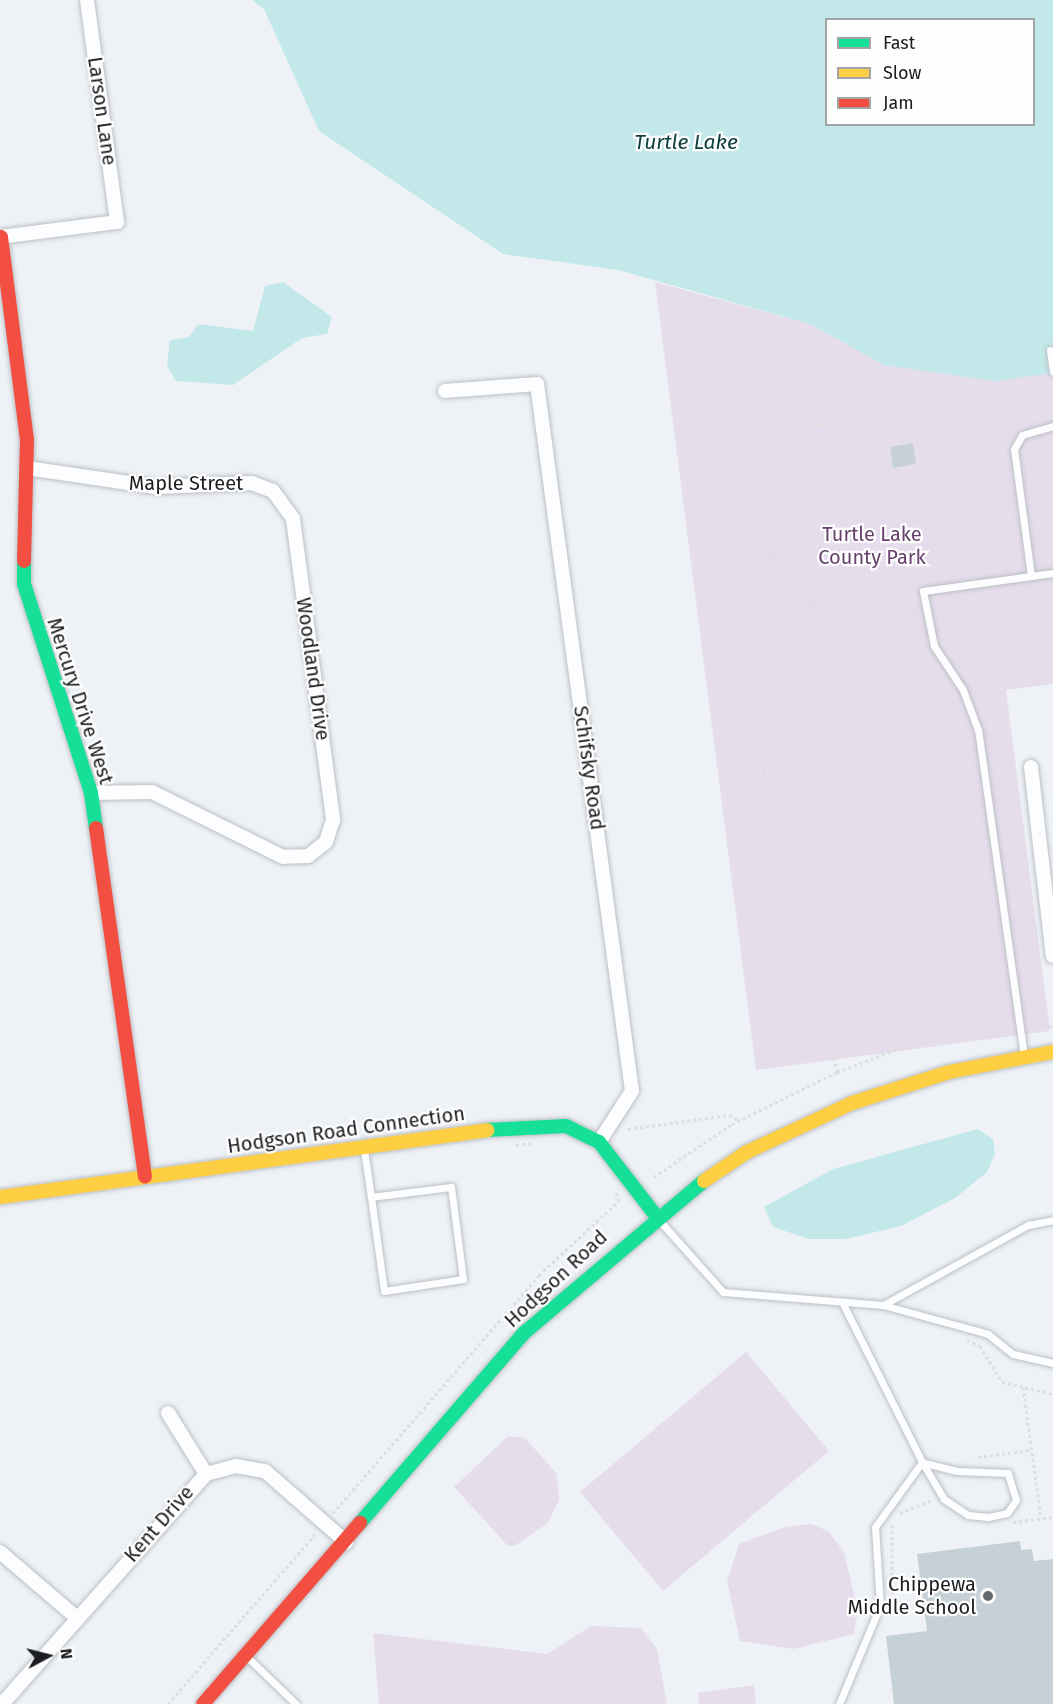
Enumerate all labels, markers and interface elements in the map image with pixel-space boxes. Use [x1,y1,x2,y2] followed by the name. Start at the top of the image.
[825,18,1035,126] legend
[883,32,915,54] text: Fast
[83,55,121,167] street label: Larson Lane
[883,62,921,84] text: Slow
[883,92,914,114] text: Jam
[634,129,738,155] water label: Turtle Lake
[129,471,243,495] street label: Maple Street
[818,522,926,569] park label: Turtle Lake County Park
[291,596,335,742] street label: Woodland Drive
[42,615,118,787] street label: Mercury Drive West
[568,704,610,832] street label: Schifsky Road
[226,1101,466,1159] street label: Hodgson Road Connection
[500,1225,612,1333] street label: Hodgson Road
[119,1481,199,1567] street label: Kent Drive
[848,1572,976,1619] place label: Chippewa Middle School
[981,1589,995,1603] marker: Chippewa Middle School
[18,1626,78,1686] north arrow
[56,1647,76,1660] text: N

